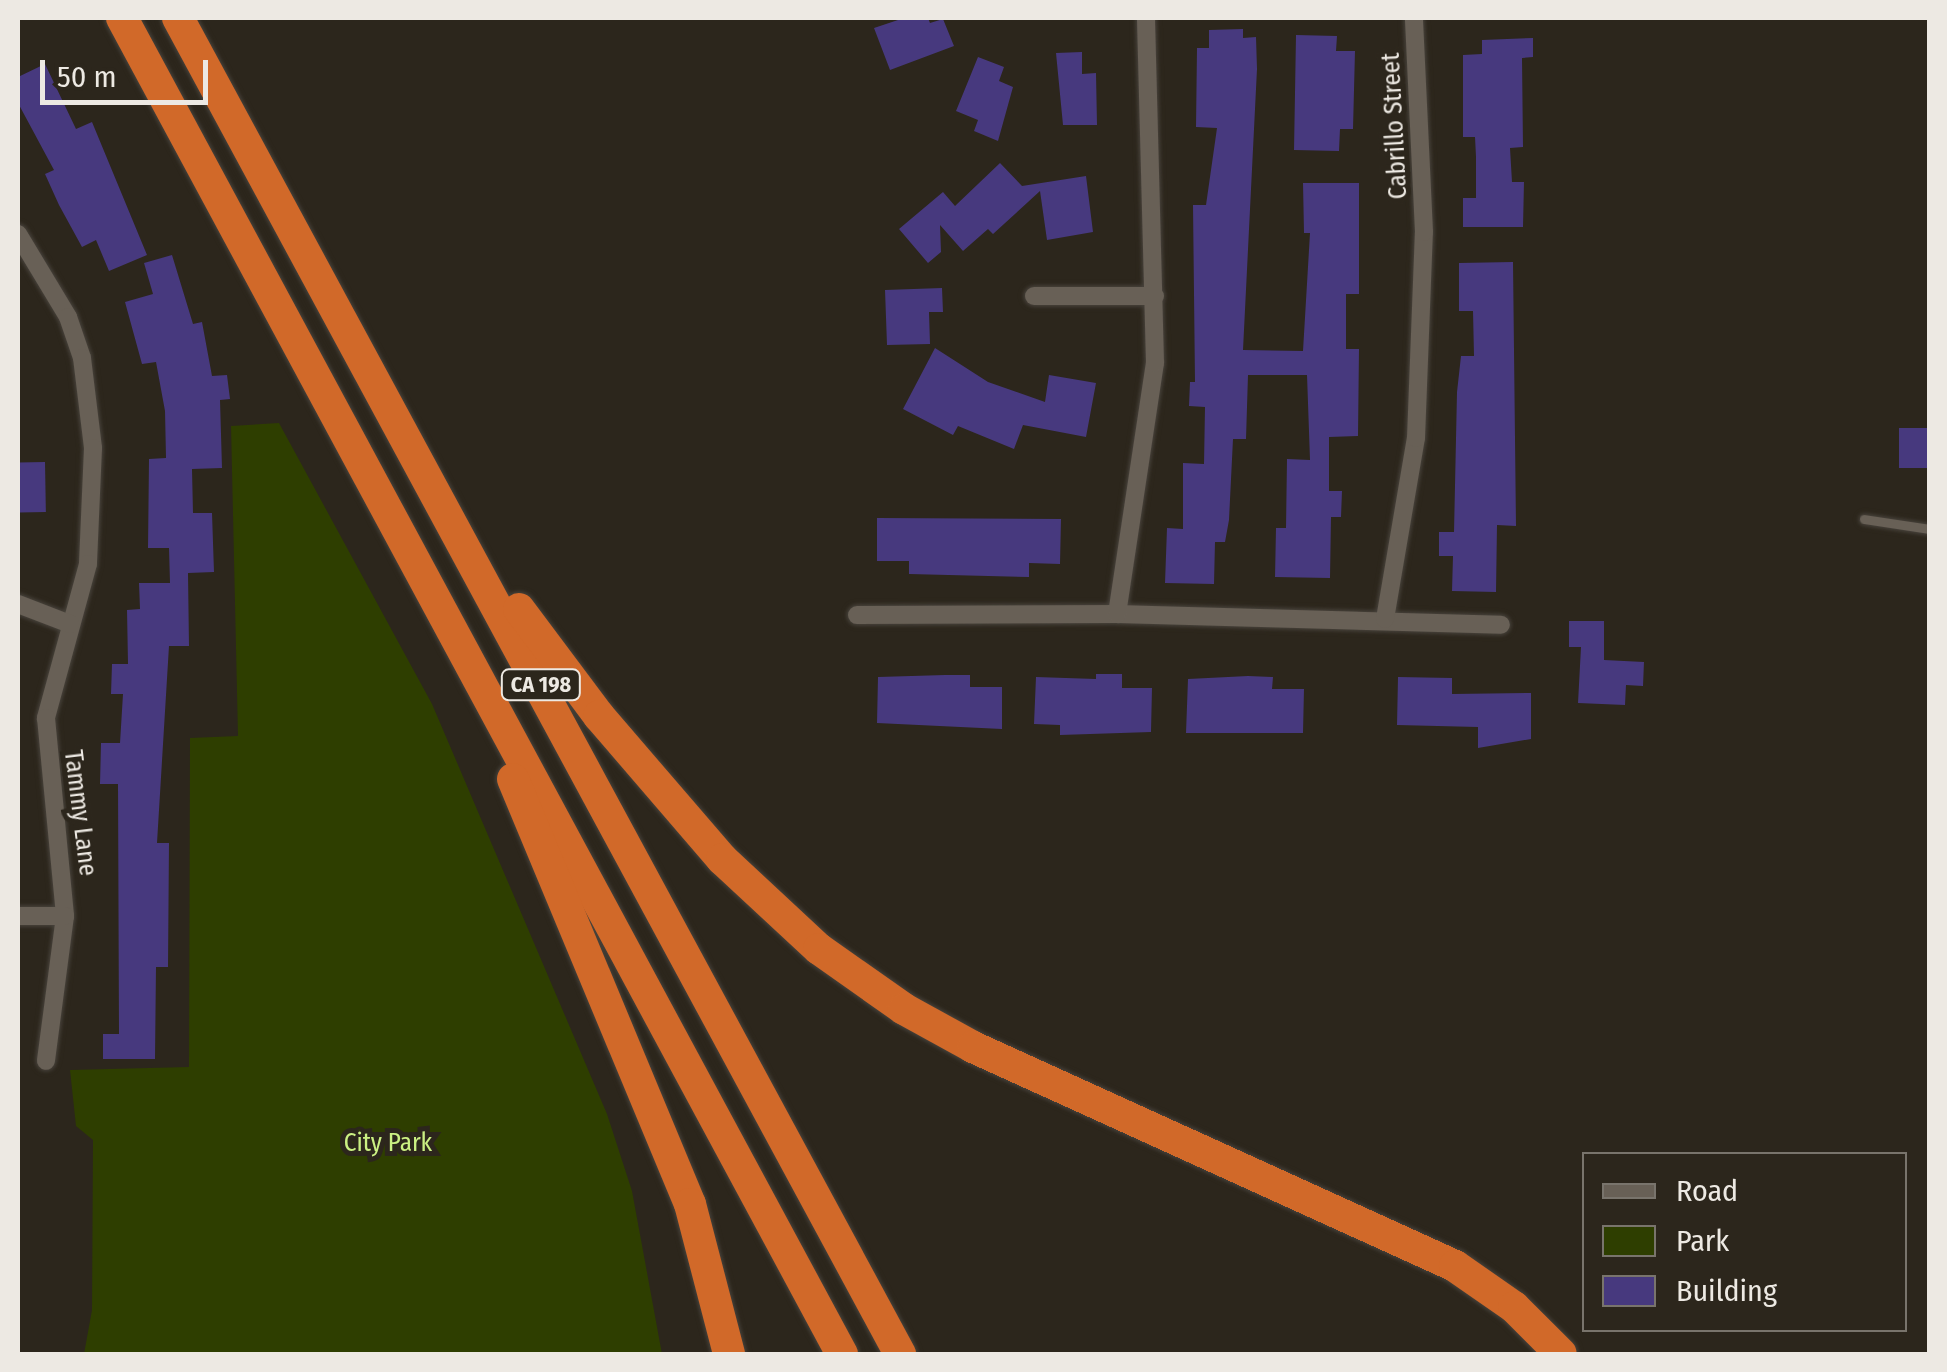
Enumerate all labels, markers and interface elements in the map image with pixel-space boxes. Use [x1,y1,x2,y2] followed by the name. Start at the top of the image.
[45,40,212,102] scale bar
[1376,52,1414,200] street label: Cabrillo Street
[57,59,117,95] text: 50 m
[498,668,584,702] road number: CA 198
[57,748,103,878] street label: Tammy Lane
[344,1128,432,1158] park label: City Park
[1582,1152,1907,1332] legend
[1676,1173,1738,1209] text: Road
[1676,1223,1729,1259] text: Park
[1676,1273,1777,1309] text: Building

